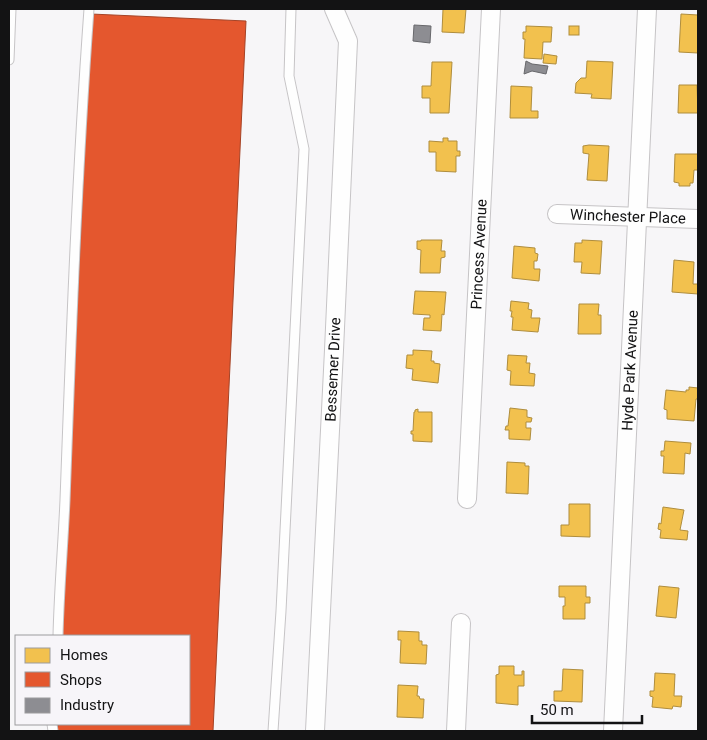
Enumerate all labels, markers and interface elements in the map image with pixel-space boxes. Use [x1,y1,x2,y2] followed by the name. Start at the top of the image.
[467,199,491,310] street label: Princess Avenue
[570,205,686,228] street label: Winchester Place
[618,310,642,431] street label: Hyde Park Avenue
[321,317,344,422] street label: Bessemer Drive
[15,635,190,725] legend
[60,646,108,664] text: Homes
[60,671,102,689] text: Shops
[532,692,642,724] scale bar
[60,696,114,714] text: Industry
[540,701,574,719] text: 50 m

